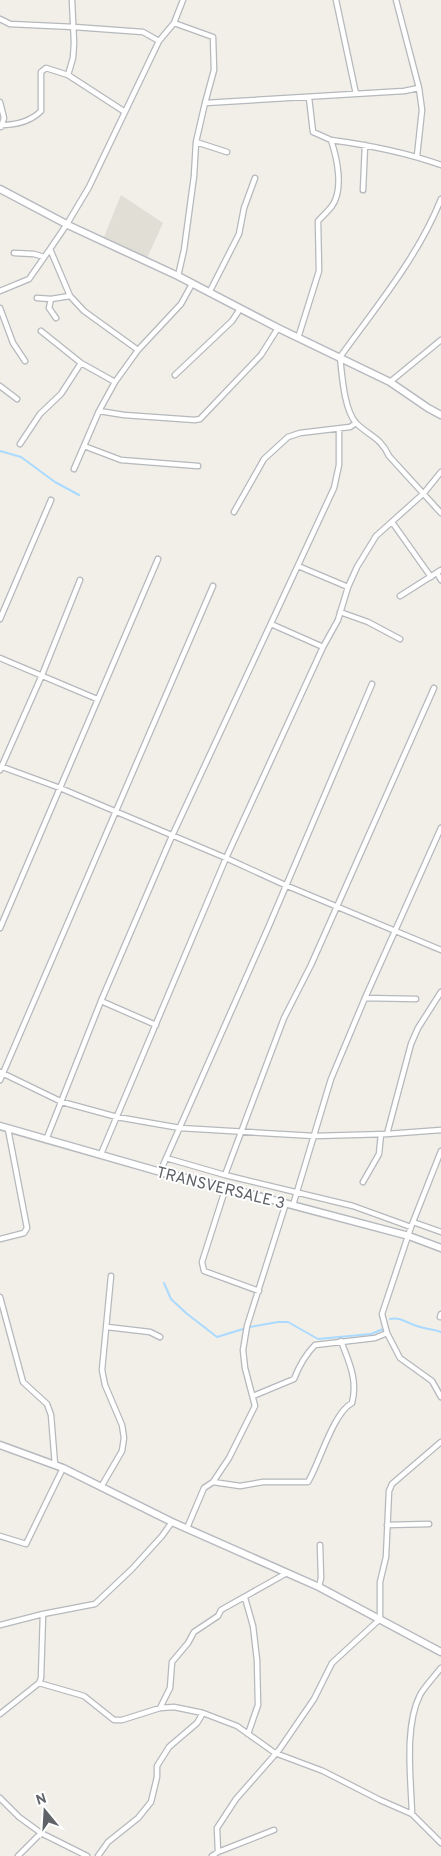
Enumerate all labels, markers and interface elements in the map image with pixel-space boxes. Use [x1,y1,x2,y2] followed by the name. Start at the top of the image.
[154,1163,287,1215] street label: TRANSVERSALE 3
[20,1786,70,1836] north arrow
[34,1790,49,1810] text: N

